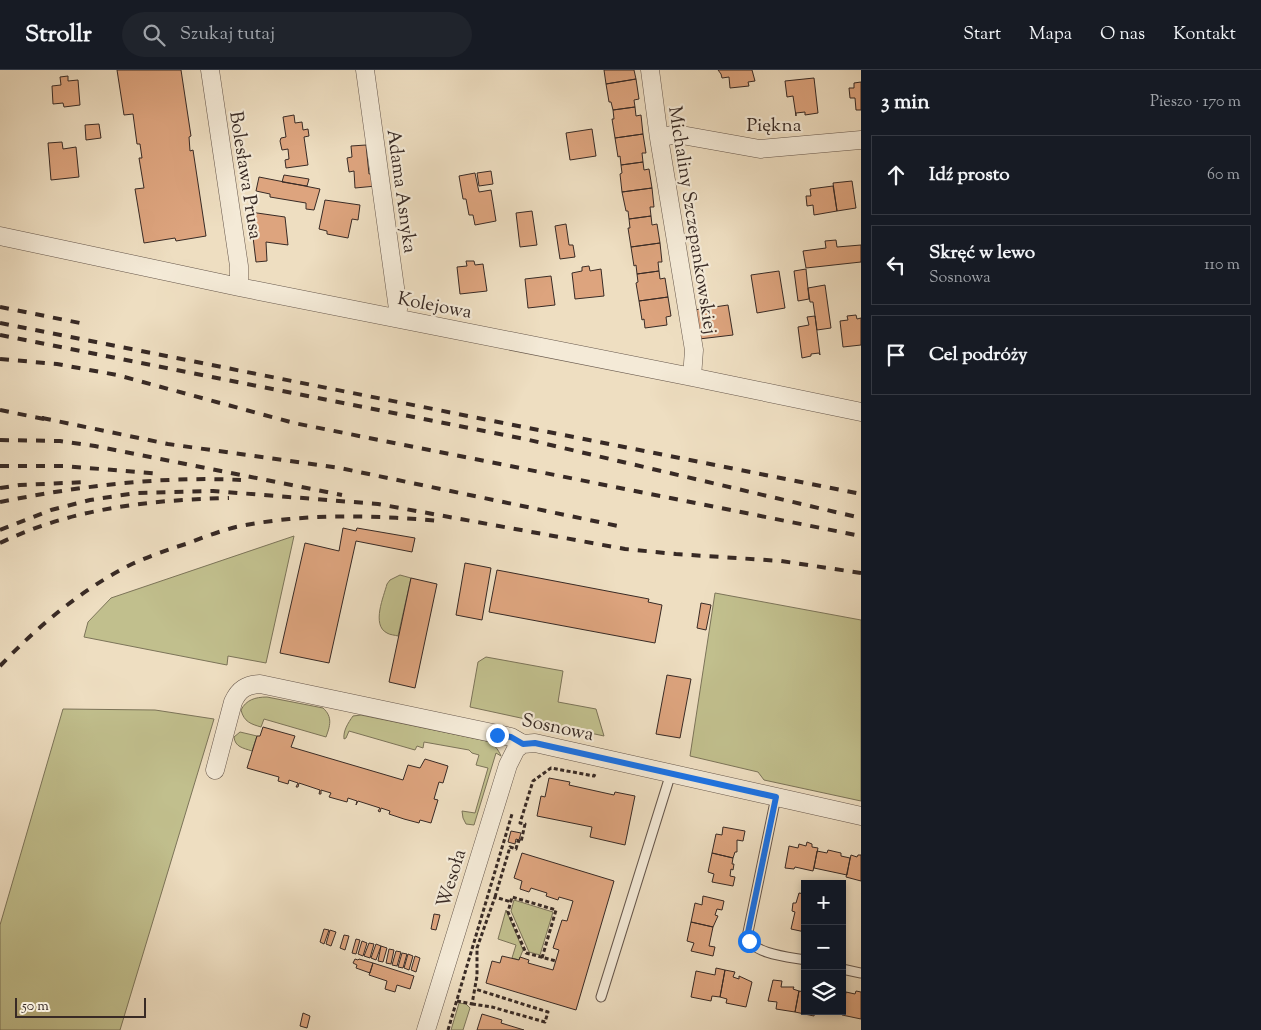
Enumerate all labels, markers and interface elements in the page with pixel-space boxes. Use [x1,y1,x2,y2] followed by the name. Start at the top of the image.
[122,12,472,57] search box
[25,18,92,52] text: Strollr
[140,21,168,49] icon: search
[180,21,275,48] text: Szukaj tutaj
[963,22,1001,48] text: Start
[1029,22,1072,48] text: Mapa
[1100,22,1145,48] text: O nas
[1173,22,1236,48] text: Kontakt
[881,88,930,118] text: 3 min
[1150,91,1241,114] text: Pieszo · 170 m
[660,104,723,336] street label: Michaliny Szczepankowskiej
[221,109,268,242] street label: Bolesława Prusa
[747,113,802,140] street label: Piękna
[378,128,423,255] street label: Adama Asnyka
[882,161,910,189] icon: ahead
[929,162,1010,189] text: Idź prosto
[1207,164,1240,187] text: 60 m
[929,240,1035,267] text: Skręć w lewo
[882,251,910,279] icon: left
[1204,254,1240,277] text: 110 m
[929,267,991,290] text: Sosnowa
[395,286,474,327] street label: Kolejowa
[882,341,910,369] icon: arrive
[929,342,1028,369] text: Cel podróży
[519,708,596,749] street label: Sosnowa
[486,724,509,747] route end
[431,846,474,911] street label: Wesoła
[801,880,846,1015] map controls
[801,880,846,925] button: +
[801,925,846,970] button: −
[738,930,761,953] route start
[801,970,846,1015] button: layers
[15,995,146,1018] scale bar
[22,997,49,1017] text: 50 m

